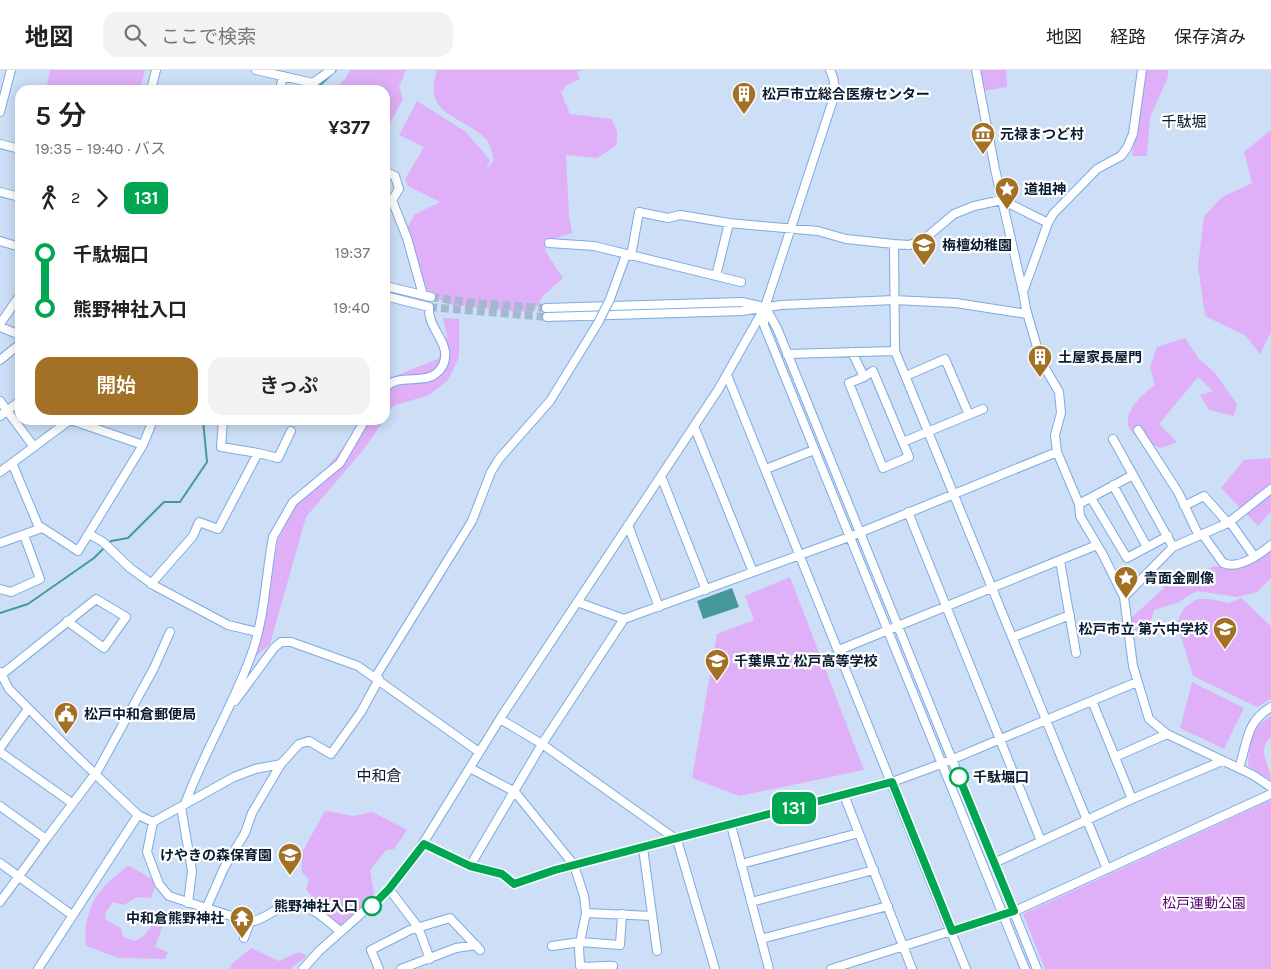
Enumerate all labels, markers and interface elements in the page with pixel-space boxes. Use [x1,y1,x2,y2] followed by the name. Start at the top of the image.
[103,12,453,57] search box
[121,21,149,49] icon: search
[25,23,73,51] text: 地図
[161,26,256,48] text: ここで検索
[1046,26,1082,48] text: 地図
[1110,26,1146,48] text: 経路
[1174,26,1246,48] text: 保存済み
[731,81,757,115] building icon: 松戸市立総合医療センター
[762,86,930,103] place label: 松戸市立総合医療センター
[35,99,86,132] text: 5 分
[1161,113,1207,131] district label: 千駄堀
[328,117,370,139] text: ¥377
[970,121,996,155] museum icon: 元禄まつど村
[1000,126,1084,143] place label: 元禄まつど村
[35,139,166,158] text: 19:35 – 19:40 · バス
[994,176,1020,210] place icon: 道祖神
[1024,181,1066,198] place label: 道祖神
[35,184,63,212] icon: walk
[88,184,116,212] icon: forward
[134,187,158,209] text: 131
[71,188,80,207] text: 2
[911,232,937,266] school or university icon: 栴檀幼稚園
[942,237,1012,254] place label: 栴檀幼稚園
[335,243,370,262] text: 19:37
[73,244,149,266] text: 千駄堀口
[333,298,370,317] text: 19:40
[73,299,187,321] text: 熊野神社入口
[1027,344,1053,378] building icon: 土屋家長屋門
[1058,349,1142,366] place label: 土屋家長屋門
[35,357,198,415] button: 開始
[208,357,370,415] button: きっぷ
[1113,565,1139,599] place icon: 青面金剛像
[1144,570,1214,587] place label: 青面金剛像
[1212,616,1238,650] school or university icon: 松戸市立 第六中学校
[1078,621,1208,638] place label: 松戸市立 第六中学校
[704,648,730,682] school or university icon: 千葉県立 松戸高等学校
[734,653,878,670] place label: 千葉県立 松戸高等学校
[53,701,79,735] public building icon: 松戸中和倉郵便局
[84,706,196,723] place label: 松戸中和倉郵便局
[356,767,402,785] district label: 中和倉
[949,767,969,787] marker: 千駄堀口
[973,769,1029,786] place label: 千駄堀口
[765,792,823,824] line badge: 131
[782,797,806,819] text: 131
[277,842,303,876] school or university icon: けやきの森保育園
[160,847,272,864] place label: けやきの森保育園
[1162,895,1246,912] park label: 松戸運動公園
[362,896,382,916] marker: 熊野神社入口
[274,898,358,915] place label: 熊野神社入口
[229,905,255,939] temple icon: 中和倉熊野神社
[126,910,224,927] place label: 中和倉熊野神社

